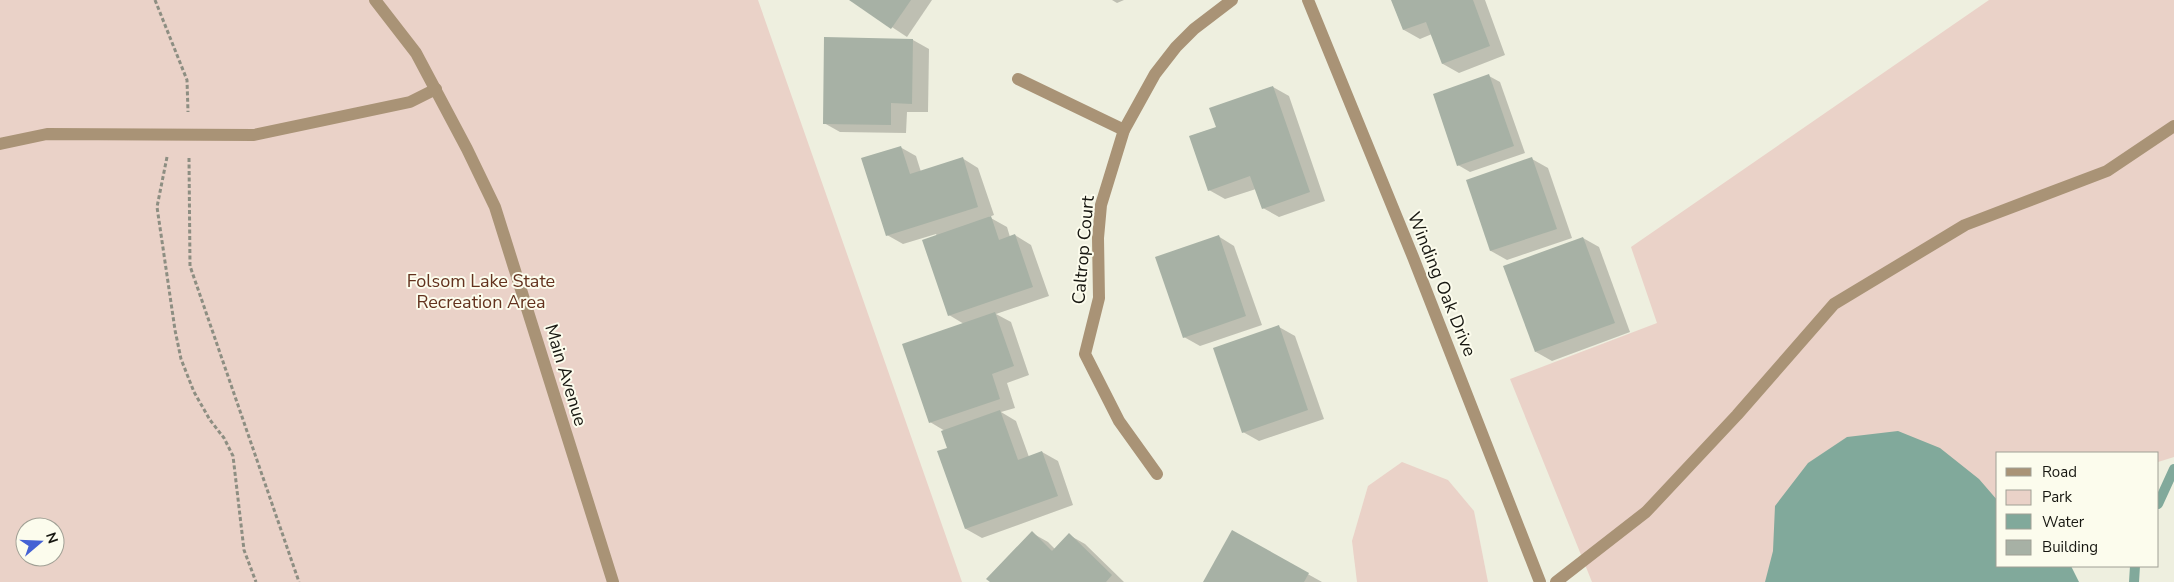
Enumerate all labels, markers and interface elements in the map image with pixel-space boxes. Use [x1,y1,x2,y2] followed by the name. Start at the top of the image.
[1066,194,1100,305] street label: Caltrop Court
[1402,208,1482,360] street label: Winding Oak Drive
[407,269,555,314] park label: Folsom Lake State Recreation Area
[539,321,593,429] street label: Main Avenue
[1996,452,2159,567] legend
[2042,462,2077,482] text: Road
[2042,487,2072,507] text: Park
[2042,512,2085,532] text: Water
[15,517,65,567] north arrow
[41,530,63,546] text: N
[2042,537,2098,557] text: Building

